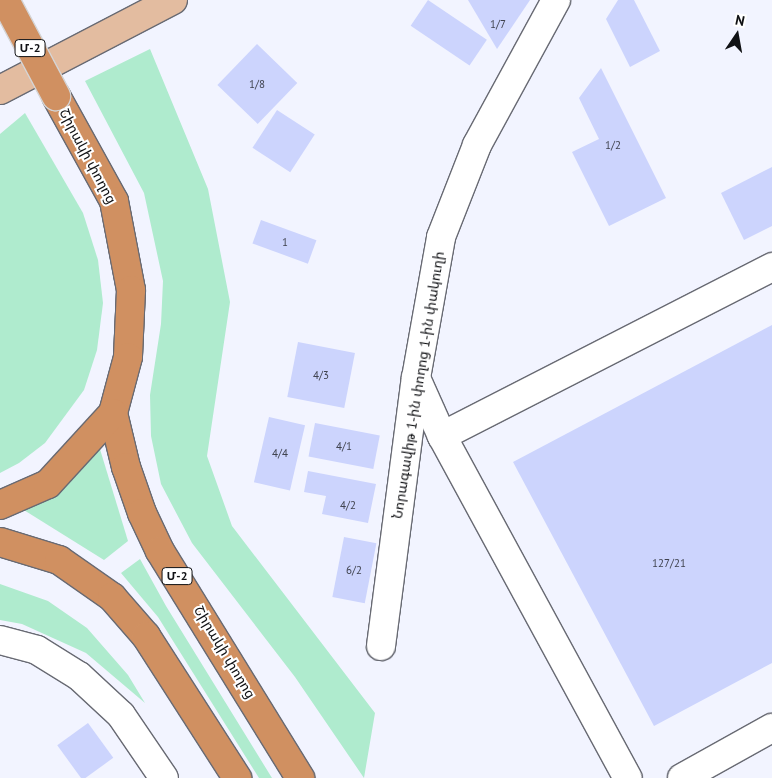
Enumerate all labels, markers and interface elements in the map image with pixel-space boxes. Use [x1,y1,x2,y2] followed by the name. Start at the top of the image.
[712,10,762,60] north arrow
[734,11,746,30] text: N
[490,17,506,31] house number: 1/7
[14,38,46,58] road number: Մ-2
[249,77,265,91] house number: 1/8
[56,106,120,206] street label: Շիրակի փողոց
[605,138,621,152] house number: 1/2
[282,235,288,249] house number: 1
[389,250,447,520] street label: Նորագավիթ 1-ին փողոց 1-ին փակուղի
[313,368,329,382] house number: 4/3
[336,439,352,453] house number: 4/1
[272,446,288,460] house number: 4/4
[340,498,356,512] house number: 4/2
[652,556,686,570] house number: 127/21
[346,563,362,577] house number: 6/2
[161,566,193,586] road number: Մ-2
[191,603,259,701] street label: Շիրակի փողոց

